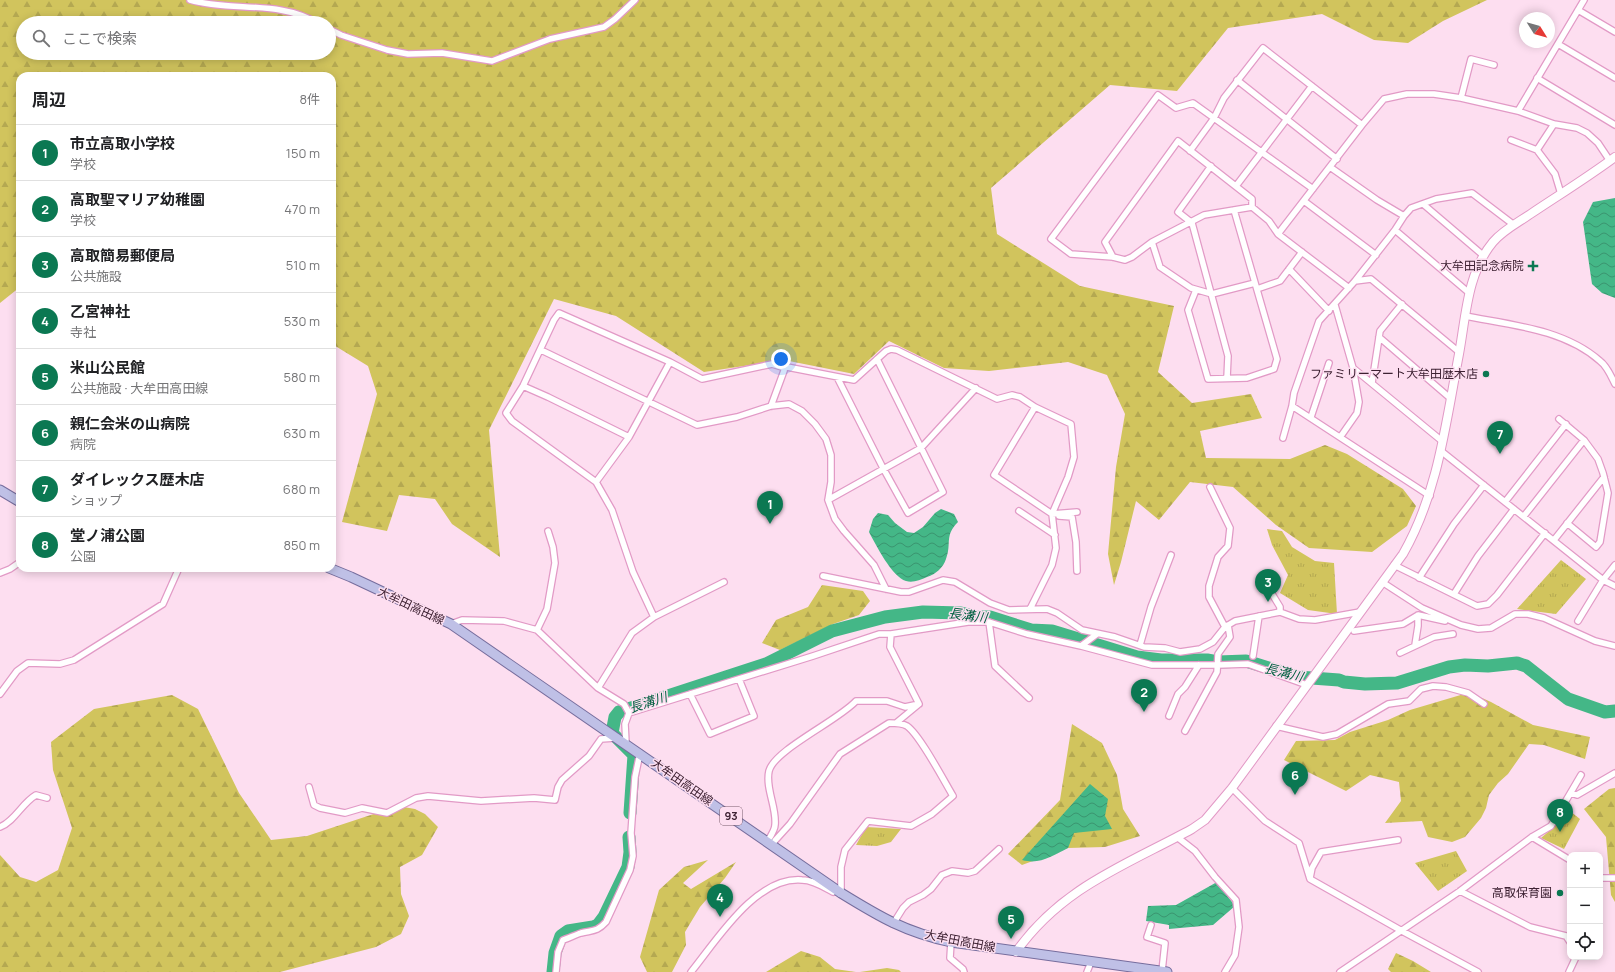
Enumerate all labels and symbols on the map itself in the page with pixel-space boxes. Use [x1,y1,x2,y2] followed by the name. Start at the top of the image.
[1519,12,1555,48] north arrow
[1440,257,1524,274] place label: 大牟田記念病院
[1527,260,1539,272] marker: 大牟田記念病院
[771,349,791,369] your location
[1310,365,1478,382] place label: ファミリーマート大牟田歴木店
[1481,369,1491,379] marker: ファミリーマート大牟田歴木店
[1487,421,1513,454] pin: 7
[757,491,783,524] pin: 1
[1255,569,1281,602] pin: 3
[375,583,447,628] street label: 大牟田高田線
[948,604,990,627] water label: 長溝川
[1263,659,1307,686] water label: 長溝川
[1131,679,1157,712] pin: 2
[627,687,671,717] water label: 長溝川
[648,754,717,809] street label: 大牟田高田線
[1282,762,1308,795] pin: 6
[1547,799,1573,832] pin: 8
[720,807,742,825] road number: 93
[707,884,733,917] pin: 4
[1492,884,1552,901] place label: 高取保育園
[1555,888,1565,898] marker: 高取保育園
[998,906,1024,939] pin: 5
[923,925,997,956] street label: 大牟田高田線

